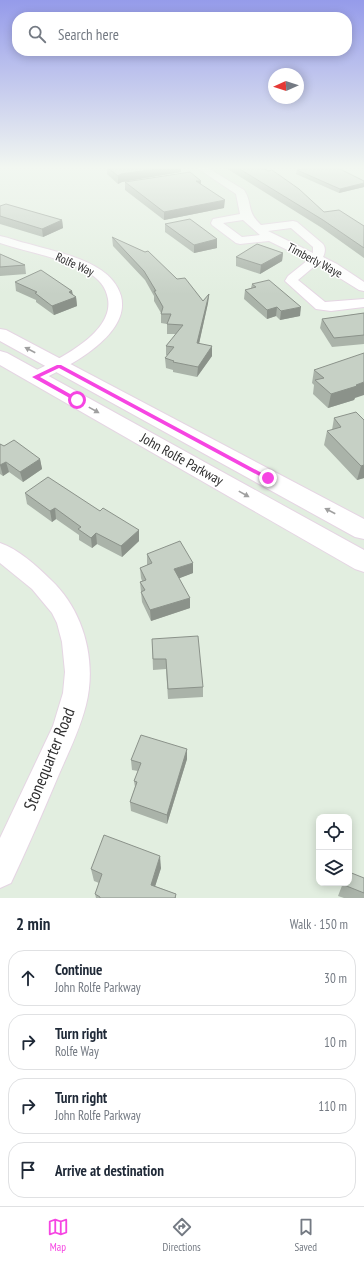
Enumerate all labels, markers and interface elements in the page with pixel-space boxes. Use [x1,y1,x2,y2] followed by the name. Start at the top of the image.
[12,12,352,56] search box
[26,23,48,45] icon: search
[58,25,119,44] text: Search here
[268,68,304,104] north arrow
[285,239,345,281] street label: Timberly Waye
[53,249,97,279] street label: Rolfe Way
[24,346,35,353] one-way arrow
[68,391,86,409] route start
[88,406,100,413] one-way arrow
[136,428,227,490] street label: John Rolfe Parkway
[259,469,277,487] route end
[238,491,249,497] one-way arrow
[324,508,336,515] one-way arrow
[18,704,80,814] street label: Stonequarter Road
[316,814,352,886] map controls
[316,814,352,850] button: locate
[316,850,352,886] button: layers
[16,913,50,935] text: 2 min
[290,916,348,933] text: Walk · 150 m
[55,960,102,979] text: Continue
[17,967,39,989] icon: ahead
[324,970,347,987] text: 30 m
[55,979,141,996] text: John Rolfe Parkway
[55,1024,107,1043] text: Turn right
[17,1031,39,1053] icon: right
[324,1034,347,1051] text: 10 m
[55,1043,99,1060] text: Rolfe Way
[55,1088,107,1107] text: Turn right
[17,1095,39,1117] icon: right
[318,1098,347,1115] text: 110 m
[55,1107,141,1124] text: John Rolfe Parkway
[17,1159,39,1181] icon: arrive
[55,1161,164,1180] text: Arrive at destination
[47,1216,69,1254] tab: Map
[163,1216,201,1254] tab: Directions
[294,1216,317,1254] tab: Saved

